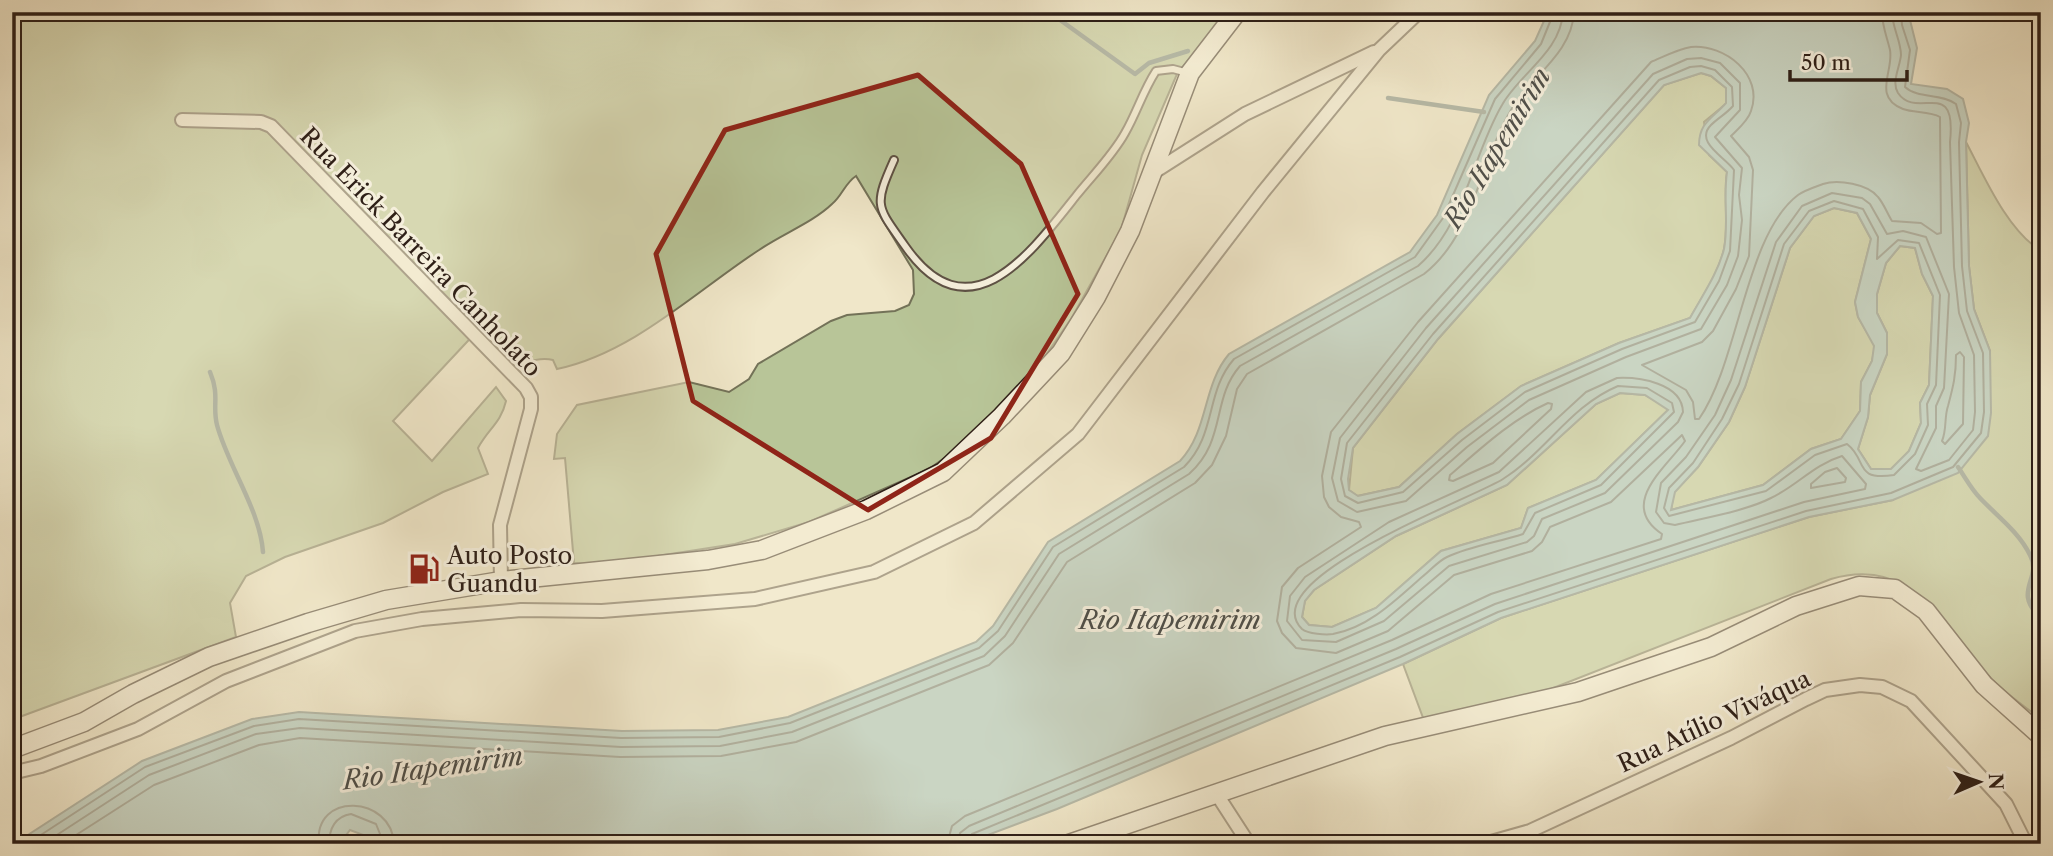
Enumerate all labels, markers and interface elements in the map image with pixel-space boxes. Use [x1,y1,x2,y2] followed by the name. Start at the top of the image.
[1790,38,1908,82] scale bar
[1801,50,1851,75] text: 50 m
[1435,62,1558,236] water label: Rio Itapemirim
[294,121,548,383] street label: Rua Erick Barreira Canholato
[446,541,572,598] place label: Auto Posto Guandu
[407,552,441,586] fuel station icon: Auto Posto Guandu
[1077,604,1261,636] water label: Rio Itapemirim
[1613,663,1815,778] street label: Rua Atílio Viváqua
[339,740,525,797] water label: Rio Itapemirim
[1944,748,2014,818] north arrow
[1984,773,2007,790] text: N

